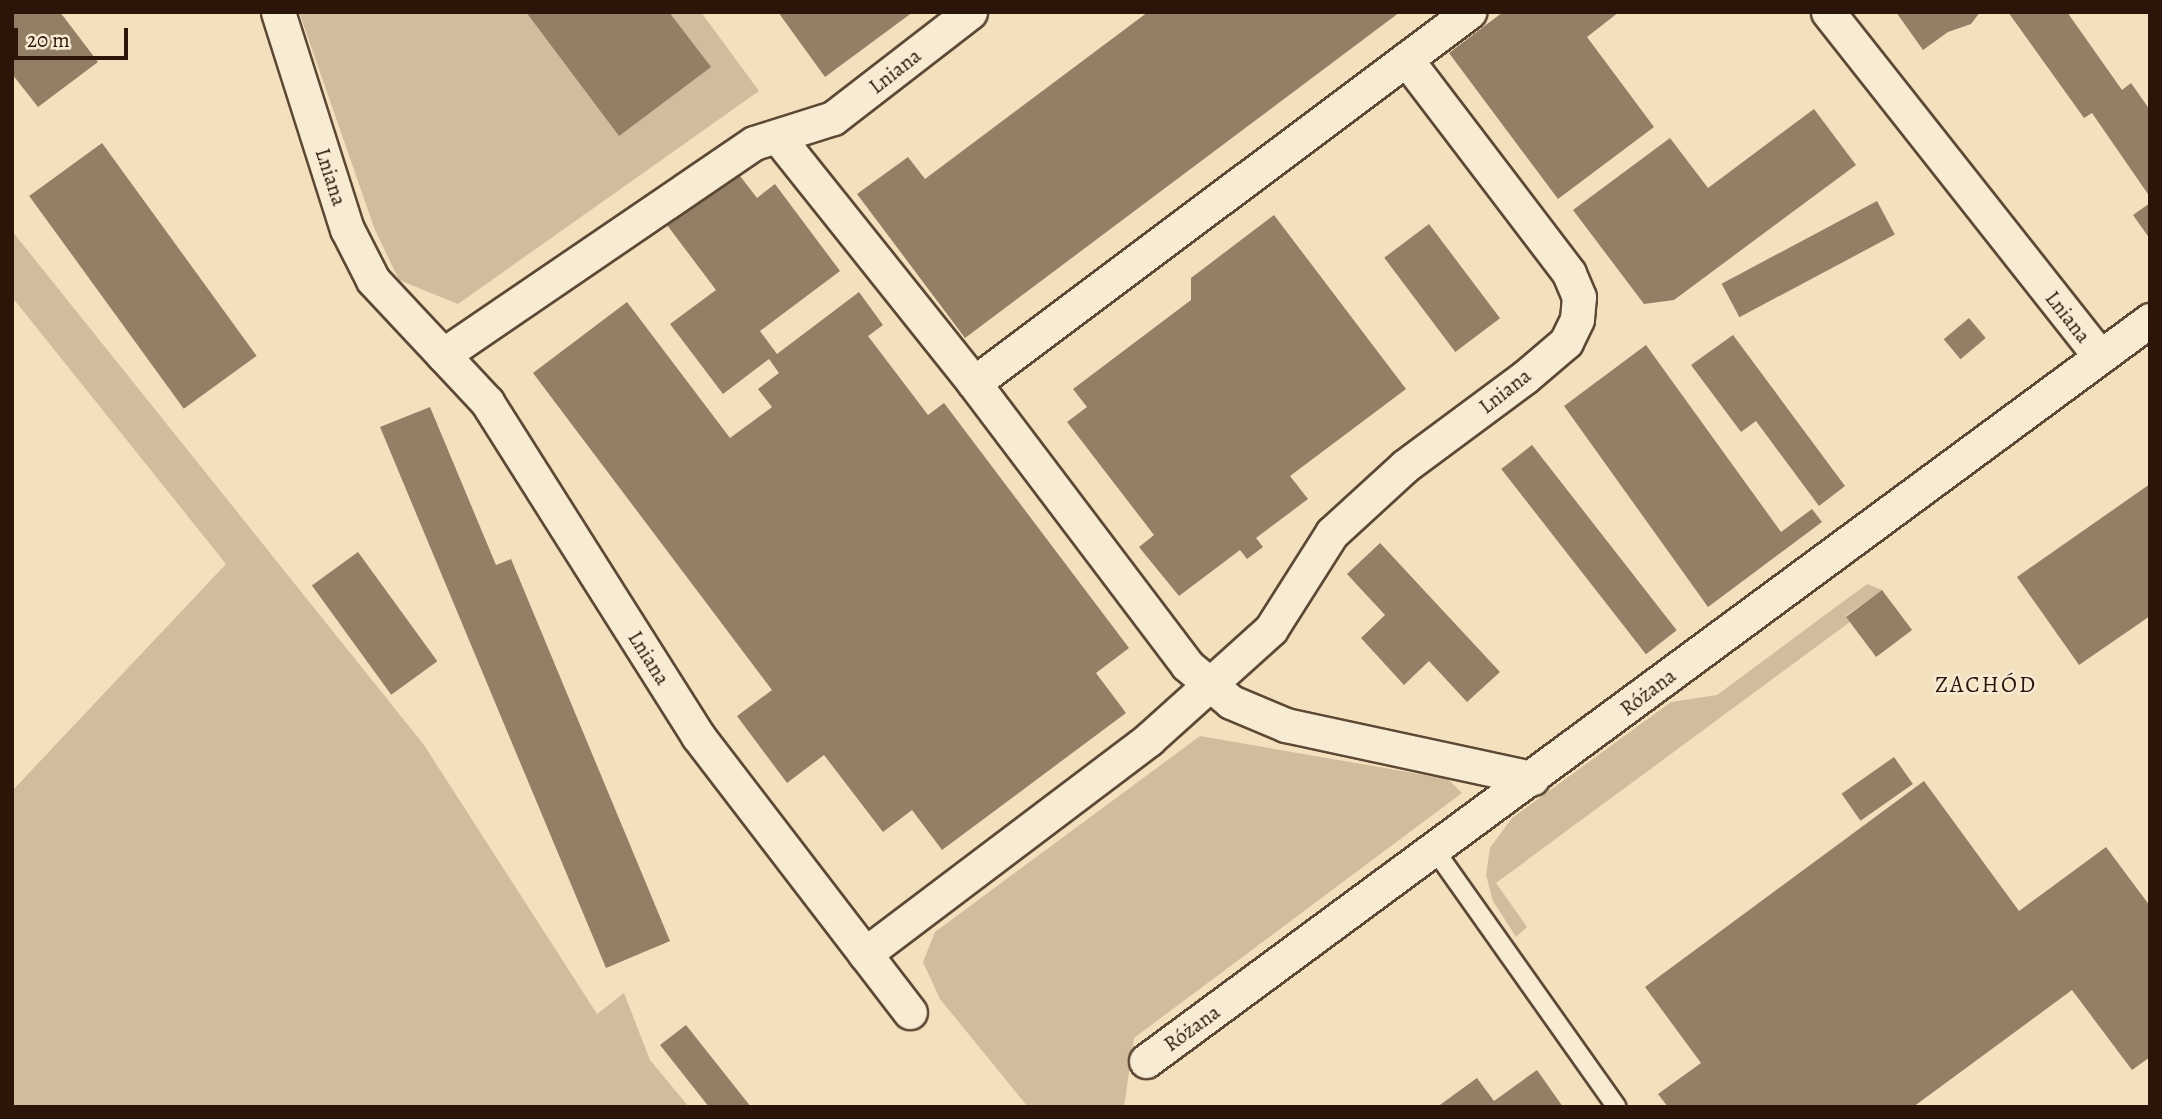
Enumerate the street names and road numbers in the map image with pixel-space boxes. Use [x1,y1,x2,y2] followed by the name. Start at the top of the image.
[864,43,926,99] street label: Lniana
[310,145,352,209] street label: Lniana
[2040,286,2096,348] street label: Lniana
[1474,363,1536,419] street label: Lniana
[623,626,675,690] street label: Lniana
[1615,663,1681,721] street label: Różana
[1159,999,1225,1057] street label: Różana

